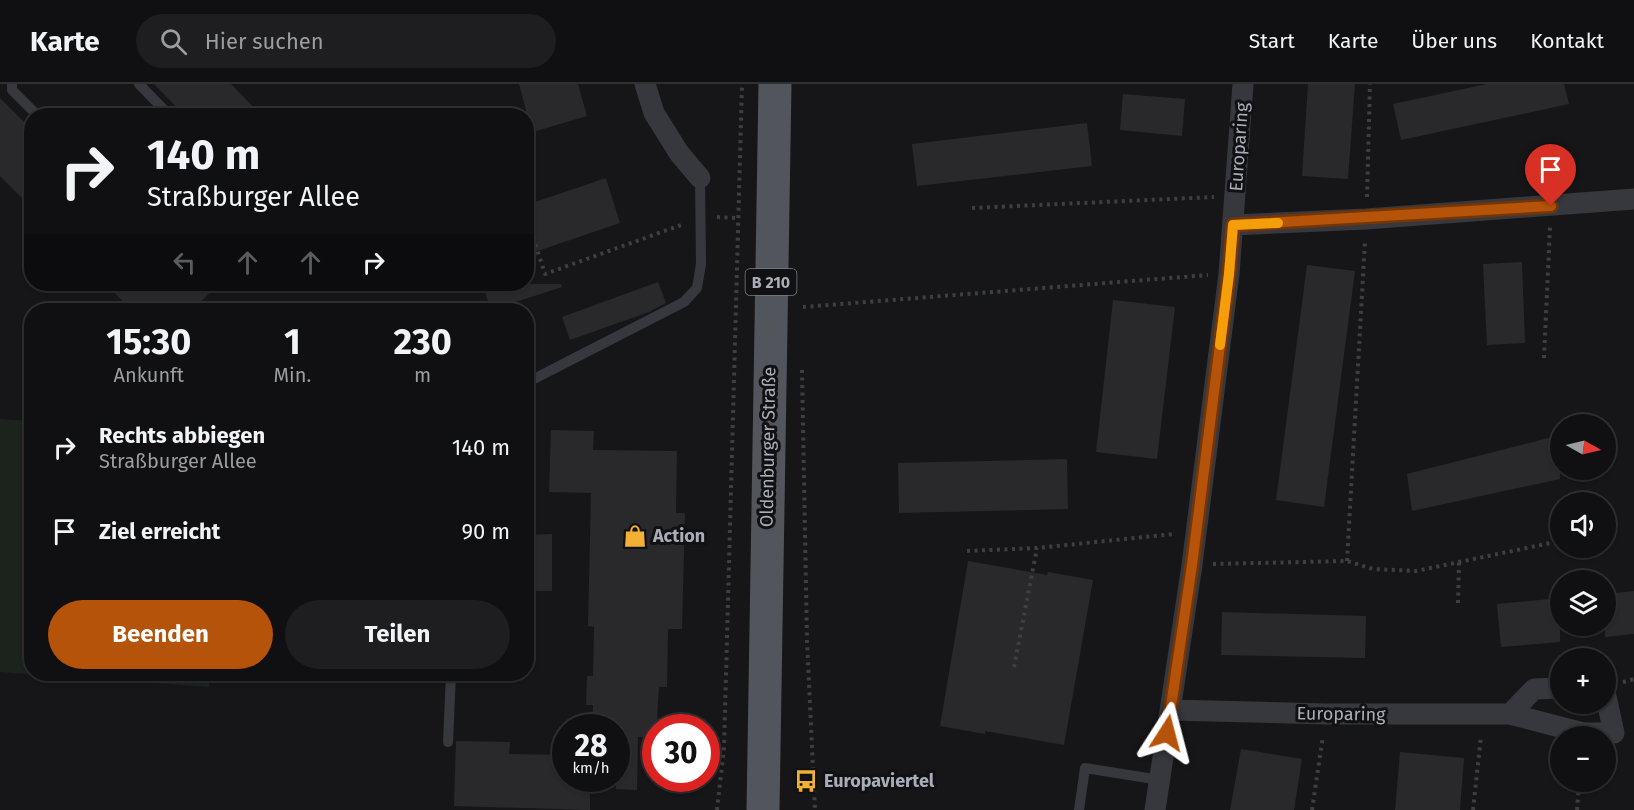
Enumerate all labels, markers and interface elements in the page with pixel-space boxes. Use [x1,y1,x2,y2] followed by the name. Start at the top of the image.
[136,14,556,68] search box
[30,25,100,58] text: Karte
[157,25,190,58] icon: search
[205,28,324,55] text: Hier suchen
[1249,28,1295,54] text: Start
[1328,28,1378,54] text: Karte
[1411,28,1497,54] text: Über uns
[1530,28,1604,54] text: Kontakt
[1225,101,1253,192] street label: Europaring
[147,130,260,180] text: 140 m
[48,132,126,210] icon: right
[1525,144,1576,206] pin
[1534,153,1567,186] icon: arrive
[147,181,360,213] text: Straßburger Allee
[168,246,201,279] icon: left
[231,246,264,279] icon: ahead
[294,246,327,279] icon: ahead
[357,246,390,279] icon: right
[746,269,796,295] road number: B 210
[106,320,191,364] text: 15:30
[284,320,301,364] text: 1
[393,320,452,364] text: 230
[113,363,184,387] text: Ankunft
[274,363,311,387] text: Min.
[414,363,431,387] text: m
[756,367,780,527] street label: Oldenburger Straße
[1550,414,1616,480] north arrow
[1550,414,1616,792] map controls
[99,422,265,449] text: Rechts abbiegen
[48,431,81,464] icon: right
[452,434,510,461] text: 140 m
[99,449,257,473] text: Straßburger Allee
[1550,492,1616,558] button: sound
[48,515,81,548] icon: arrive
[99,518,220,545] text: Ziel erreicht
[461,518,510,545] text: 90 m
[622,523,648,549] shop icon: Action
[652,525,705,547] place label: Action
[1550,570,1616,636] button: layers
[48,600,273,669] button: Beenden
[285,600,510,669] button: Teilen
[1550,648,1616,714] button: +
[1135,701,1199,765] position arrow
[1296,702,1386,726] street label: Europaring
[642,714,720,792] speed limit sign: 30
[1550,726,1616,792] button: −
[575,728,607,764] text: 28
[572,759,610,777] text: km/h
[793,768,819,794] bus stop icon: Europaviertel
[824,770,935,792] place label: Europaviertel

